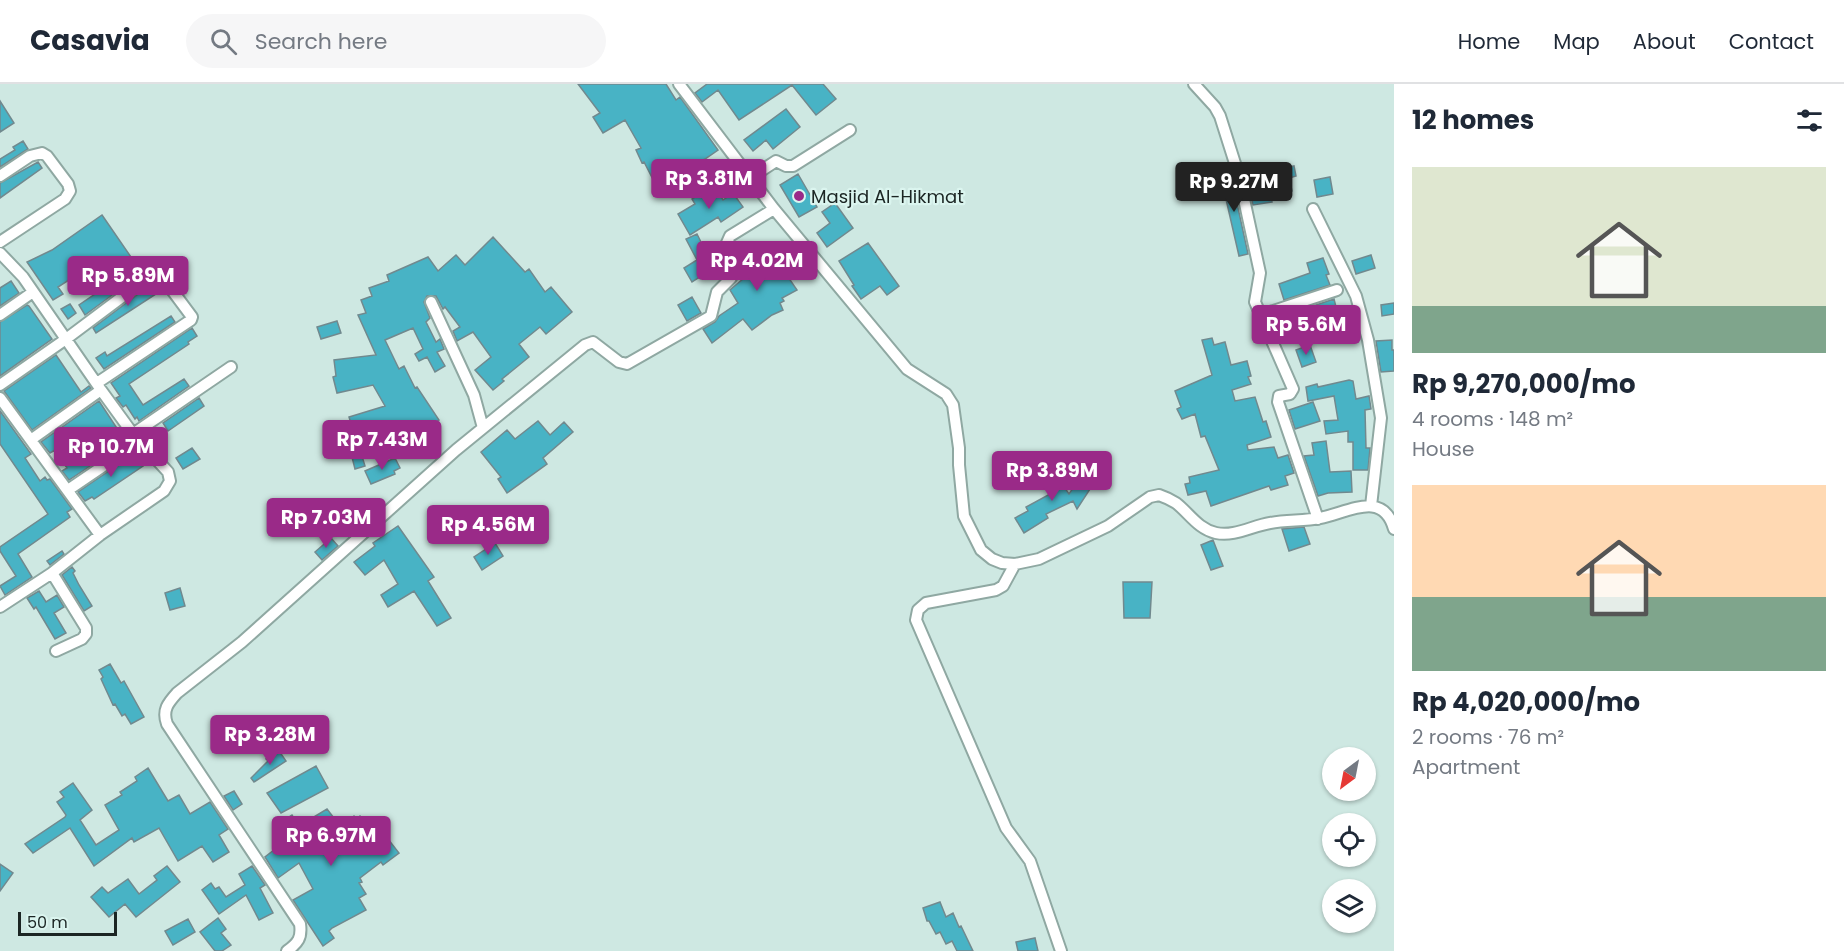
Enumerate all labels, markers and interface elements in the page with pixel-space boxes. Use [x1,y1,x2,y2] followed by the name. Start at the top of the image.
[186,14,606,68] search box
[30,21,150,60] text: Casavia
[207,25,240,58] icon: search
[255,26,387,57] text: Search here
[1458,27,1520,56] text: Home
[1553,27,1600,56] text: Map
[1633,27,1696,56] text: About
[1729,27,1814,56] text: Contact
[1412,102,1534,138] text: 12 homes
[1793,104,1826,137] icon: filters
[647,159,771,210] pin: Rp 3.81M
[1172,162,1296,213] pin: Rp 9.27M
[665,164,753,192] text: Rp 3.81M
[1189,167,1279,195] text: Rp 9.27M
[811,184,964,209] place label: Masjid Al-Hikmat
[792,189,806,203] marker: Masjid Al-Hikmat
[1565,206,1673,314] icon: home
[695,241,819,292] pin: Rp 4.02M
[711,246,803,274] text: Rp 4.02M
[66,256,190,307] pin: Rp 5.89M
[81,261,175,289] text: Rp 5.89M
[1251,305,1361,356] pin: Rp 5.6M
[1266,310,1346,338] text: Rp 5.6M
[1412,366,1635,402] text: Rp 9,270,000/mo
[1412,405,1573,433] text: 4 rooms · 148 m²
[320,420,444,471] pin: Rp 7.43M
[336,425,428,453] text: Rp 7.43M
[49,427,173,478] pin: Rp 10.7M
[68,432,154,460] text: Rp 10.7M
[1412,435,1474,463] text: House
[990,451,1114,502] pin: Rp 3.89M
[1006,456,1098,484] text: Rp 3.89M
[264,498,388,549] pin: Rp 7.03M
[281,503,371,531] text: Rp 7.03M
[426,505,550,556] pin: Rp 4.56M
[441,510,535,538] text: Rp 4.56M
[1565,524,1673,632] icon: home
[1412,684,1640,720] text: Rp 4,020,000/mo
[208,715,332,766] pin: Rp 3.28M
[224,720,316,748] text: Rp 3.28M
[1412,723,1564,751] text: 2 rooms · 76 m²
[1322,747,1376,801] north arrow
[1322,747,1376,933] map controls
[1412,753,1520,781] text: Apartment
[1322,813,1376,867] button: locate
[269,816,393,867] pin: Rp 6.97M
[286,821,376,849] text: Rp 6.97M
[1322,879,1376,933] button: layers
[18,909,117,936] scale bar
[27,911,68,934] text: 50 m

